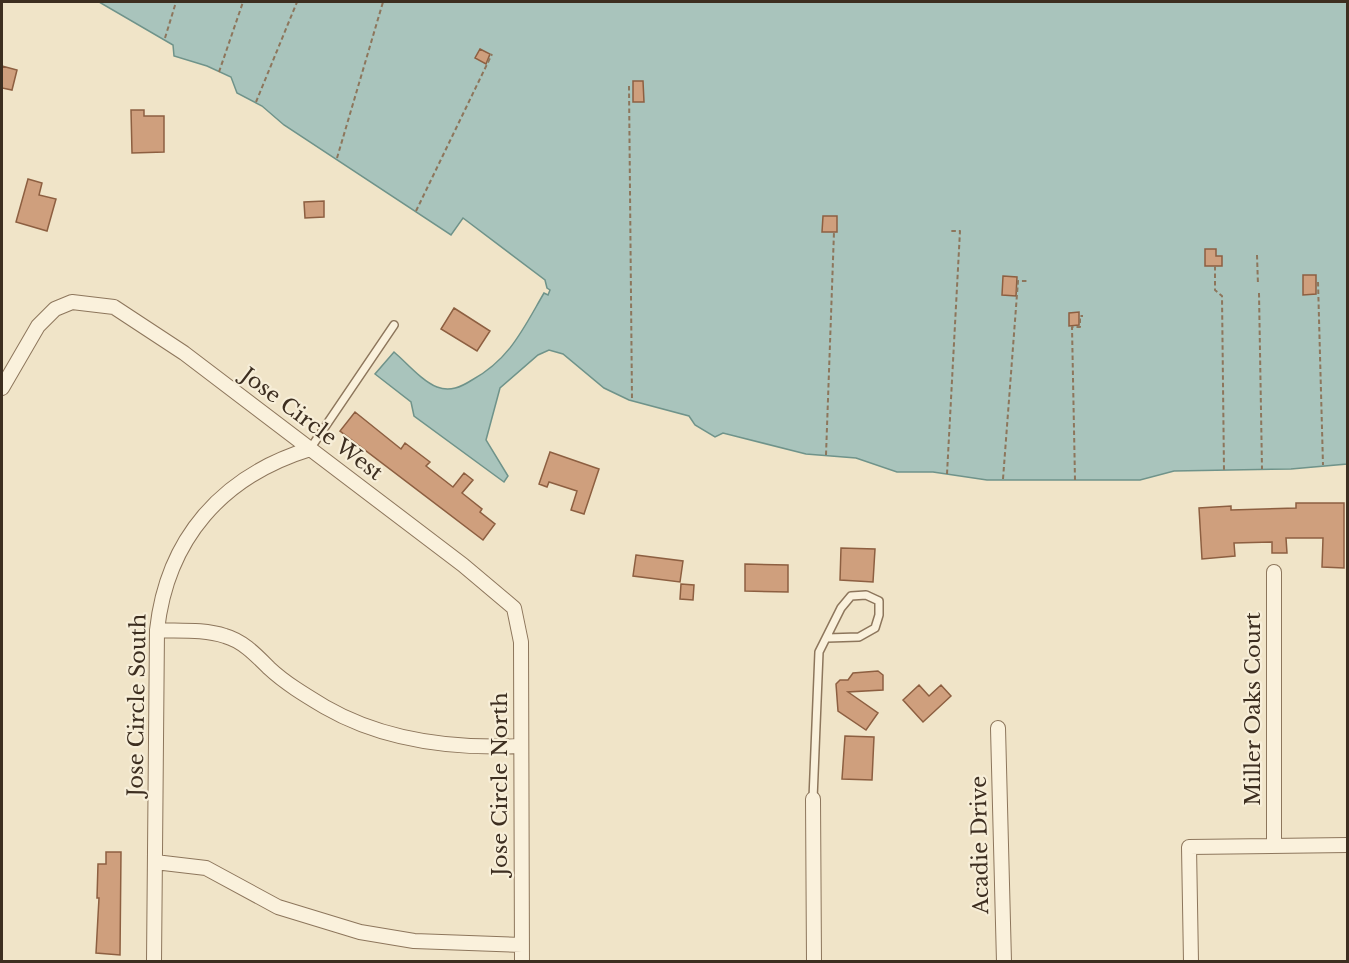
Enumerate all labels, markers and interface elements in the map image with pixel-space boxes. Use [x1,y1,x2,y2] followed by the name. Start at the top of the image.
[234,360,388,486] street label: Jose Circle West
[1240,612,1266,806] street label: Miller Oaks Court
[122,613,152,800] street label: Jose Circle South
[487,692,513,879] street label: Jose Circle North
[966,776,994,915] street label: Acadie Drive

